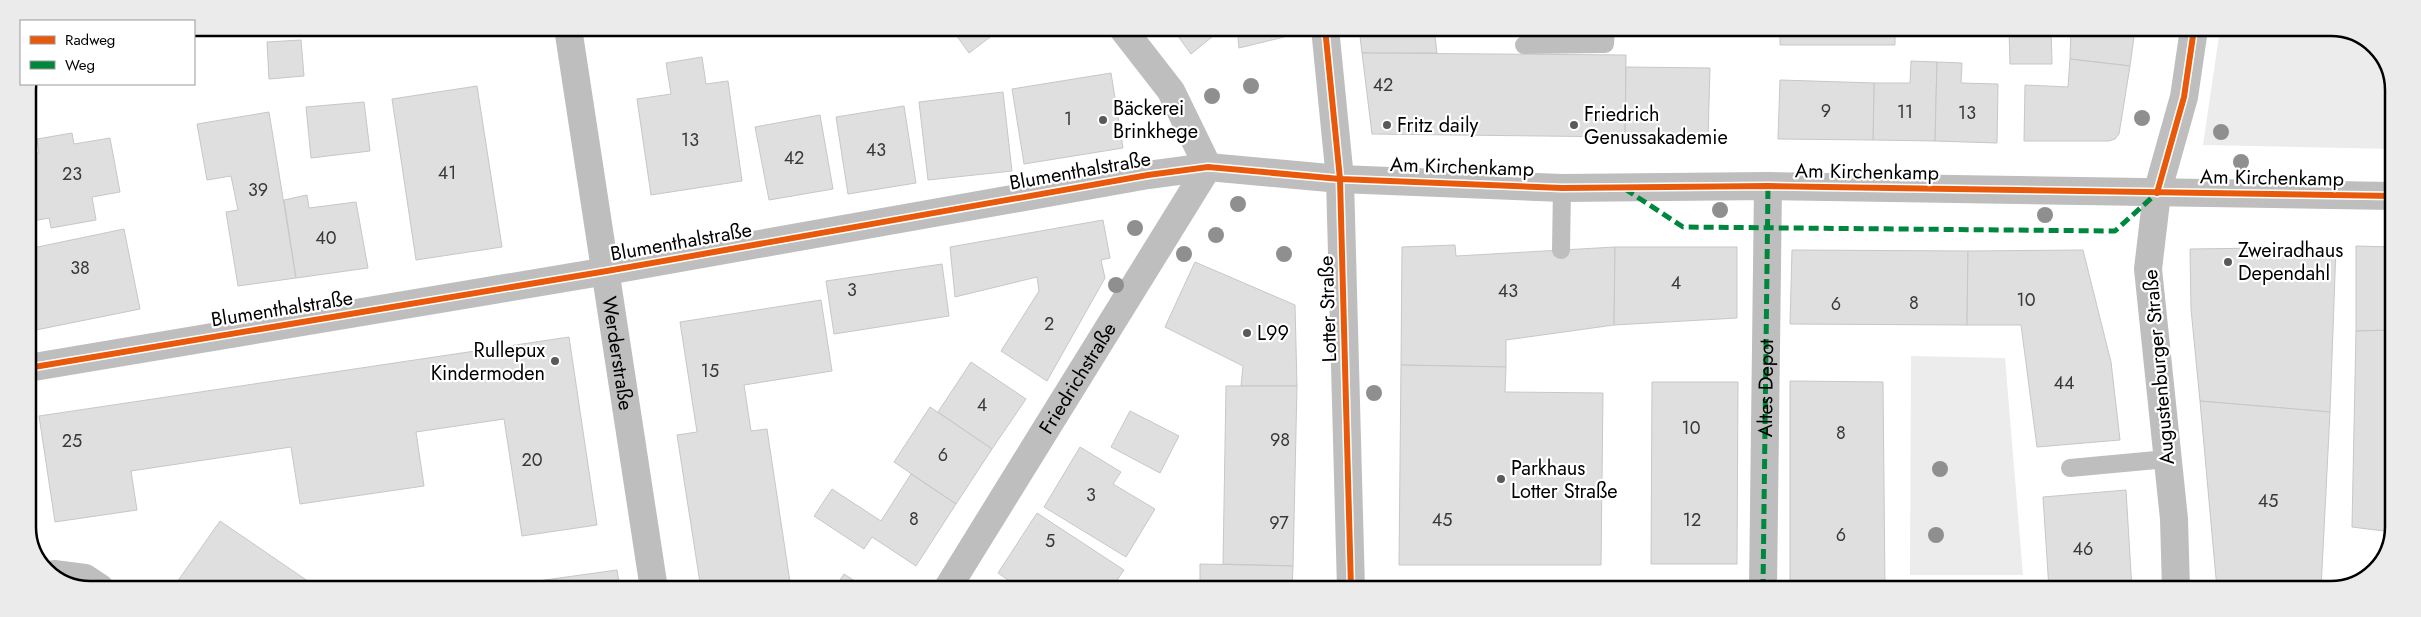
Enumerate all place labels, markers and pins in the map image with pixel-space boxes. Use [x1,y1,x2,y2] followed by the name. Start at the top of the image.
[1113,94,1198,146] place label: Bäckerei Brinkhege
[1584,100,1728,152] place label: Friedrich Genussakademie
[1397,111,1478,140] place label: Fritz daily
[1097,114,1109,126] marker: Bäckerei Brinkhege
[1381,119,1393,131] marker: Fritz daily
[1568,119,1580,131] marker: Friedrich Genussakademie
[2238,236,2343,288] place label: Zweiradhaus Dependahl
[2222,256,2234,268] marker: Zweiradhaus Dependahl
[1257,319,1289,348] place label: L99
[1241,327,1253,339] marker: L99
[431,336,546,388] place label: Rullepux Kindermoden
[549,355,561,367] marker: Rullepux Kindermoden
[1511,454,1618,506] place label: Parkhaus Lotter Straße
[1495,473,1507,485] marker: Parkhaus Lotter Straße

